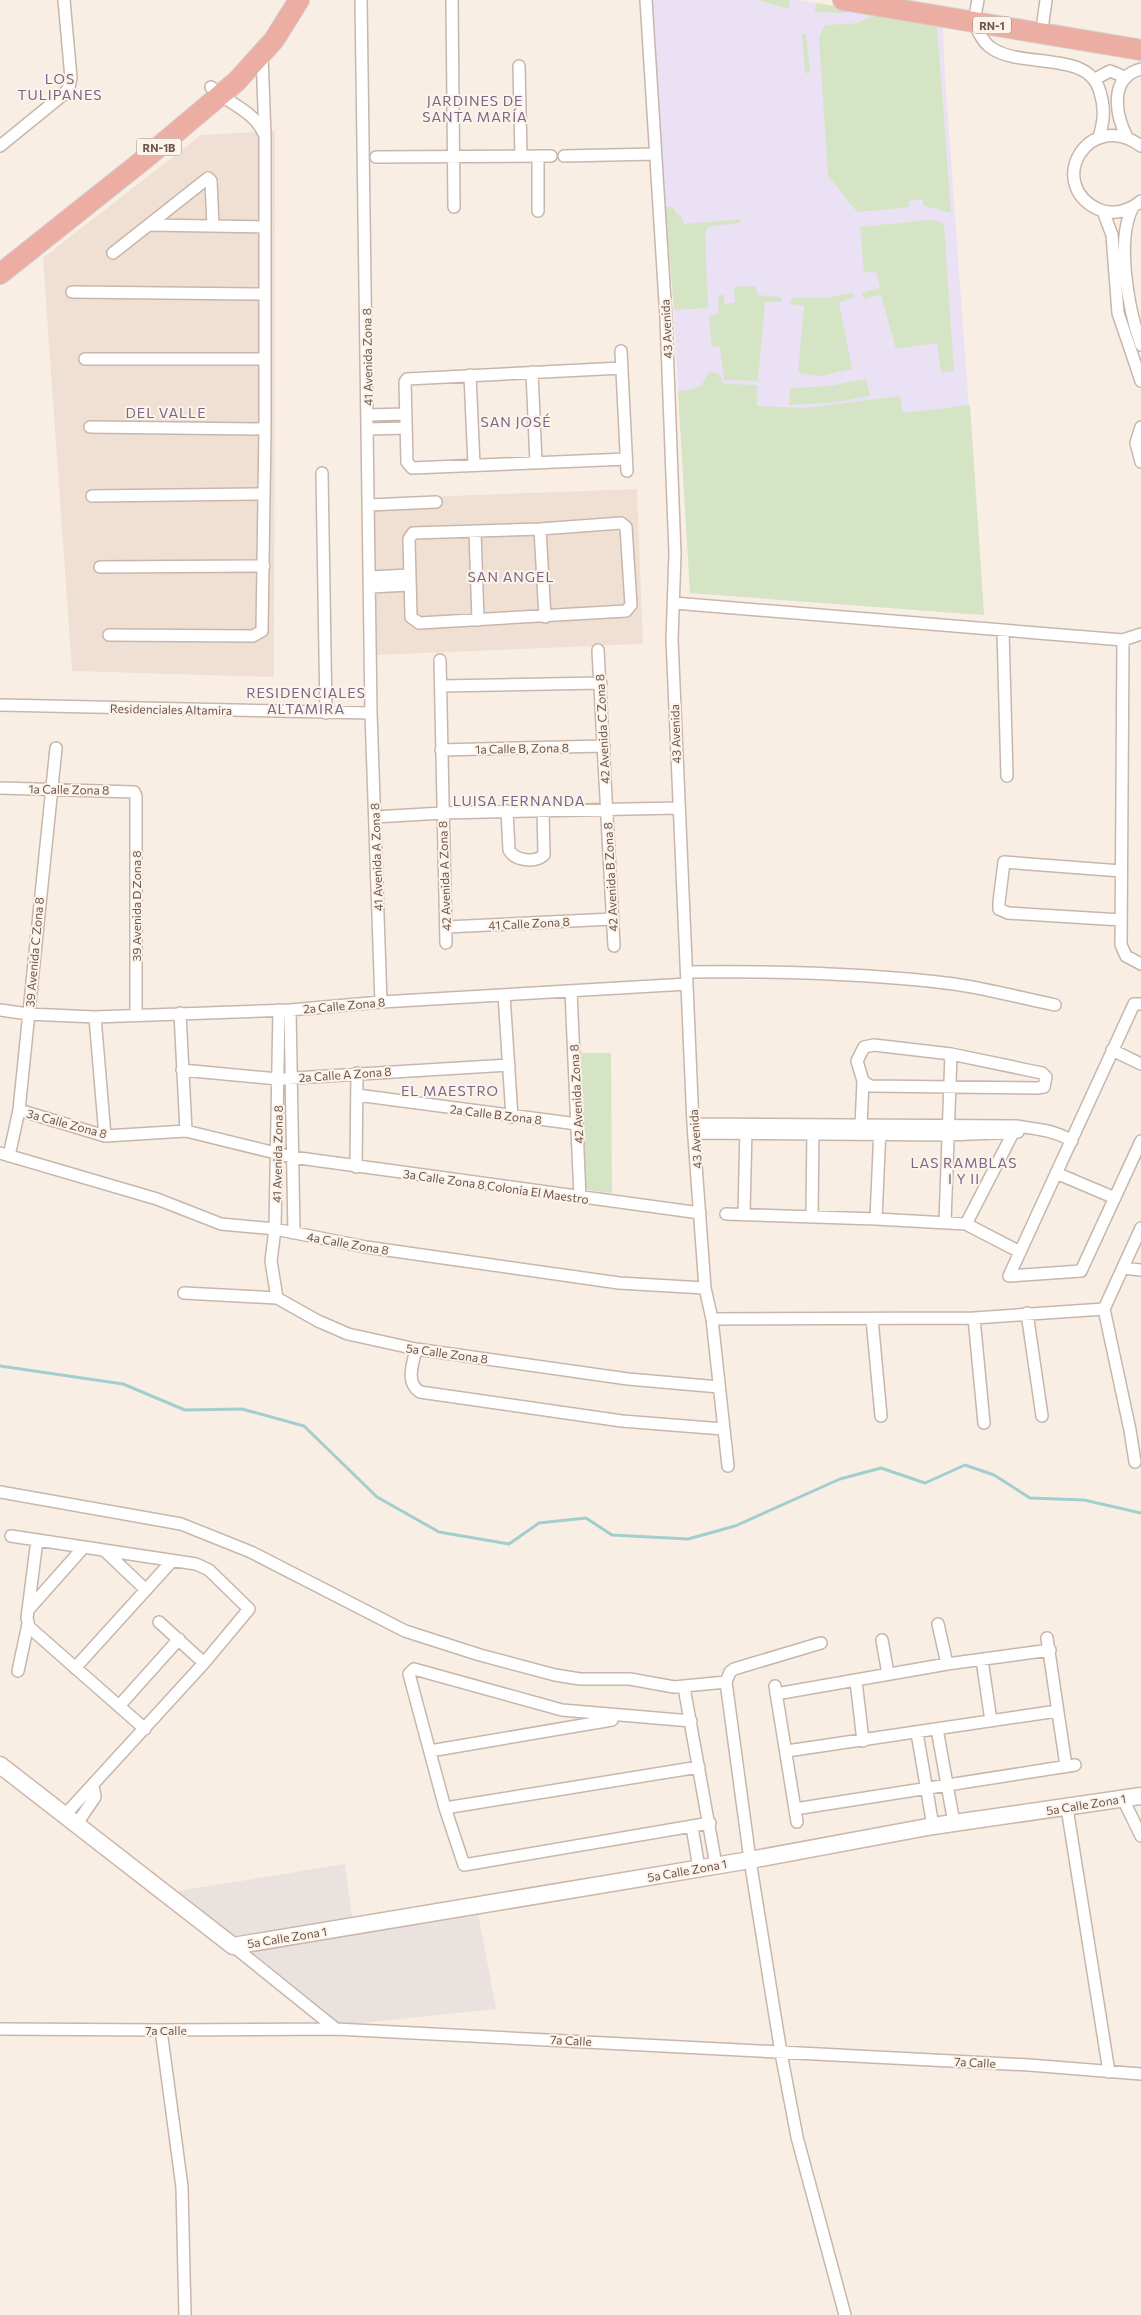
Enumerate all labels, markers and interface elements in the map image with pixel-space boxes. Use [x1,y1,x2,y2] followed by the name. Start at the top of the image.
[973,16,1011,34] road number: RN-1
[18,70,102,103] district label: LOS TULIPANES
[422,92,528,125] district label: JARDINES DE SANTA MARÍA
[136,138,182,156] road number: RN-1B
[657,299,675,359] street label: 43 Avenida
[359,308,375,406] street label: 41 Avenida Zona 8
[126,404,206,421] district label: DEL VALLE
[480,413,552,430] district label: SAN JOSÉ
[468,568,554,585] district label: SAN ANGEL
[592,674,612,784] street label: 42 Avenida C Zona 8
[246,684,366,717] district label: RESIDENCIALES ALTAMIRA
[110,701,232,717] street label: Residenciales Altamira
[667,704,683,764] street label: 43 Avenida
[475,740,569,756] street label: 1a Calle B, Zona 8
[28,781,110,797] street label: 1a Calle Zona 8
[453,792,585,809] district label: LUISA FERNANDA
[367,803,385,911] street label: 41 Avenida A Zona 8
[435,821,453,931] street label: 42 Avenida A Zona 8
[600,822,620,932] street label: 42 Avenida B Zona 8
[129,850,143,962] street label: 39 Avenida D Zona 8
[22,896,46,1008] street label: 39 Avenida C Zona 8
[488,914,570,932] street label: 41 Calle Zona 8
[302,994,386,1016] street label: 2a Calle Zona 8
[566,1044,586,1144] street label: 42 Avenida Zona 8
[298,1064,392,1084] street label: 2a Calle A Zona 8
[401,1082,499,1099] district label: EL MAESTRO
[449,1101,543,1127] street label: 2a Calle B Zona 8
[269,1105,285,1203] street label: 41 Avenida Zona 8
[25,1106,109,1140] street label: 3a Calle Zona 8
[686,1109,704,1169] street label: 43 Avenida
[911,1154,1017,1187] district label: LAS RAMBLAS I Y II
[402,1166,590,1206] street label: 3a Calle Zona 8 Colonia El Maestro
[306,1229,390,1257] street label: 4a Calle Zona 8
[405,1340,489,1366] street label: 5a Calle Zona 8
[1045,1791,1127,1817] street label: 5a Calle Zona 1
[646,1856,728,1884] street label: 5a Calle Zona 1
[246,1924,328,1950] street label: 5a Calle Zona 1
[145,2023,187,2037] street label: 7a Calle
[550,2032,592,2048] street label: 7a Calle
[954,2054,996,2070] street label: 7a Calle

